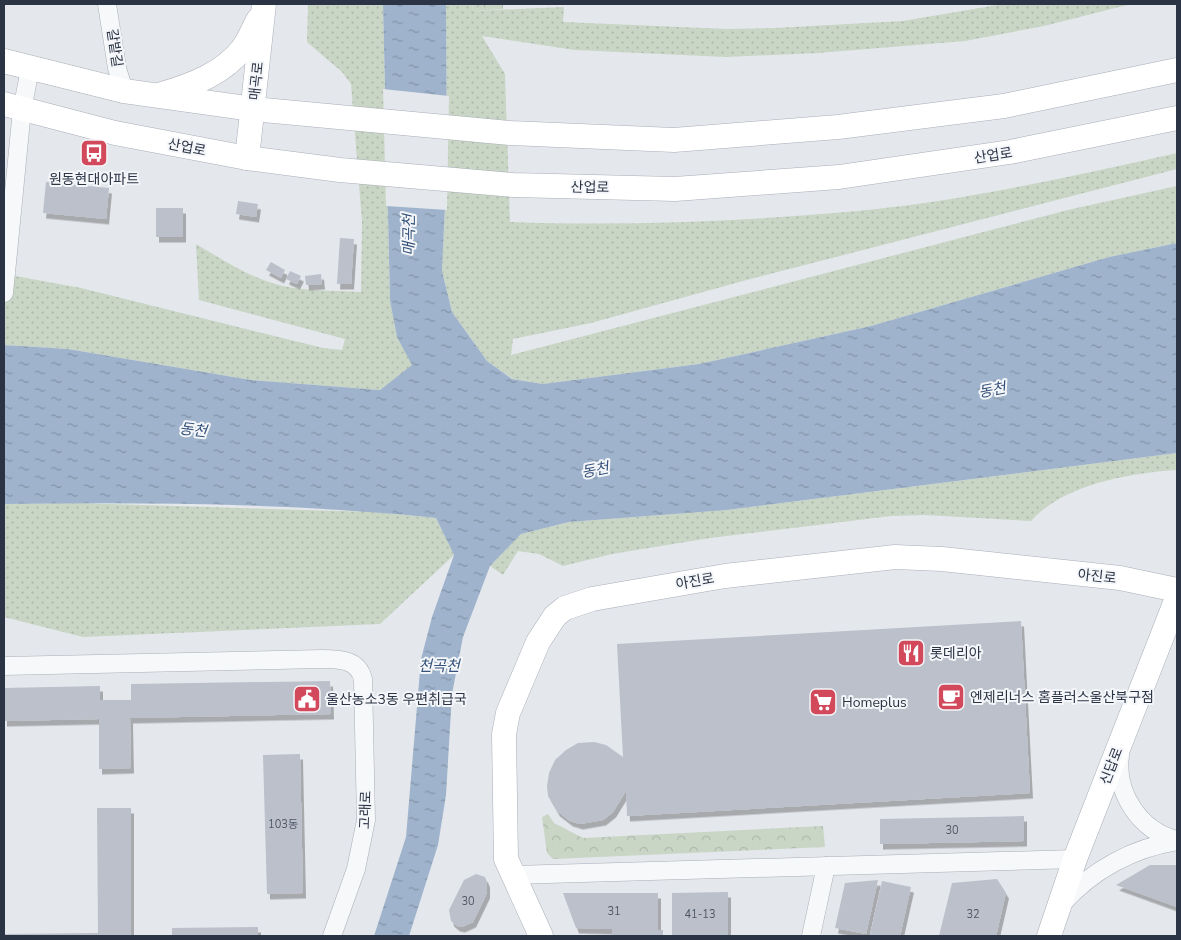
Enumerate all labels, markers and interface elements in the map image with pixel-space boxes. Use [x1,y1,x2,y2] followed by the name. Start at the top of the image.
[102,28,127,69] street label: 갈밭길
[245,61,268,101] street label: 매곡로
[166,134,208,161] street label: 산업로
[79,138,109,168] bus stop icon: 원동현대아파트
[973,143,1014,168] street label: 산업로
[49,170,139,189] place label: 원동현대아파트
[571,178,610,197] street label: 산업로
[399,212,419,256] water label: 매곡천
[977,377,1010,402] water label: 동천
[178,418,210,442] water label: 동천
[580,457,613,482] water label: 동천
[1077,565,1117,588] street label: 아진로
[674,569,716,594] street label: 아진로
[896,638,926,668] restaurant icon: 롯데리아
[930,644,982,663] place label: 롯데리아
[418,656,462,676] water label: 천곡천
[936,682,966,712] cafe icon: 엔제리너스 홈플러스울산북구점
[292,684,322,714] public building icon: 울산농소3동 우편취급국
[808,687,838,717] supermarket icon: Homeplus
[970,688,1154,707] place label: 엔제리너스 홈플러스울산북구점
[326,690,467,709] place label: 울산농소3동 우편취급국
[842,693,907,712] place label: Homeplus
[1096,745,1127,788] street label: 신답로
[355,790,376,830] street label: 고래로
[268,817,298,832] house number: 103동
[945,823,959,838] house number: 30
[461,894,475,909] house number: 30
[607,904,621,919] house number: 31
[684,907,716,922] house number: 41-13
[966,907,980,922] house number: 32

